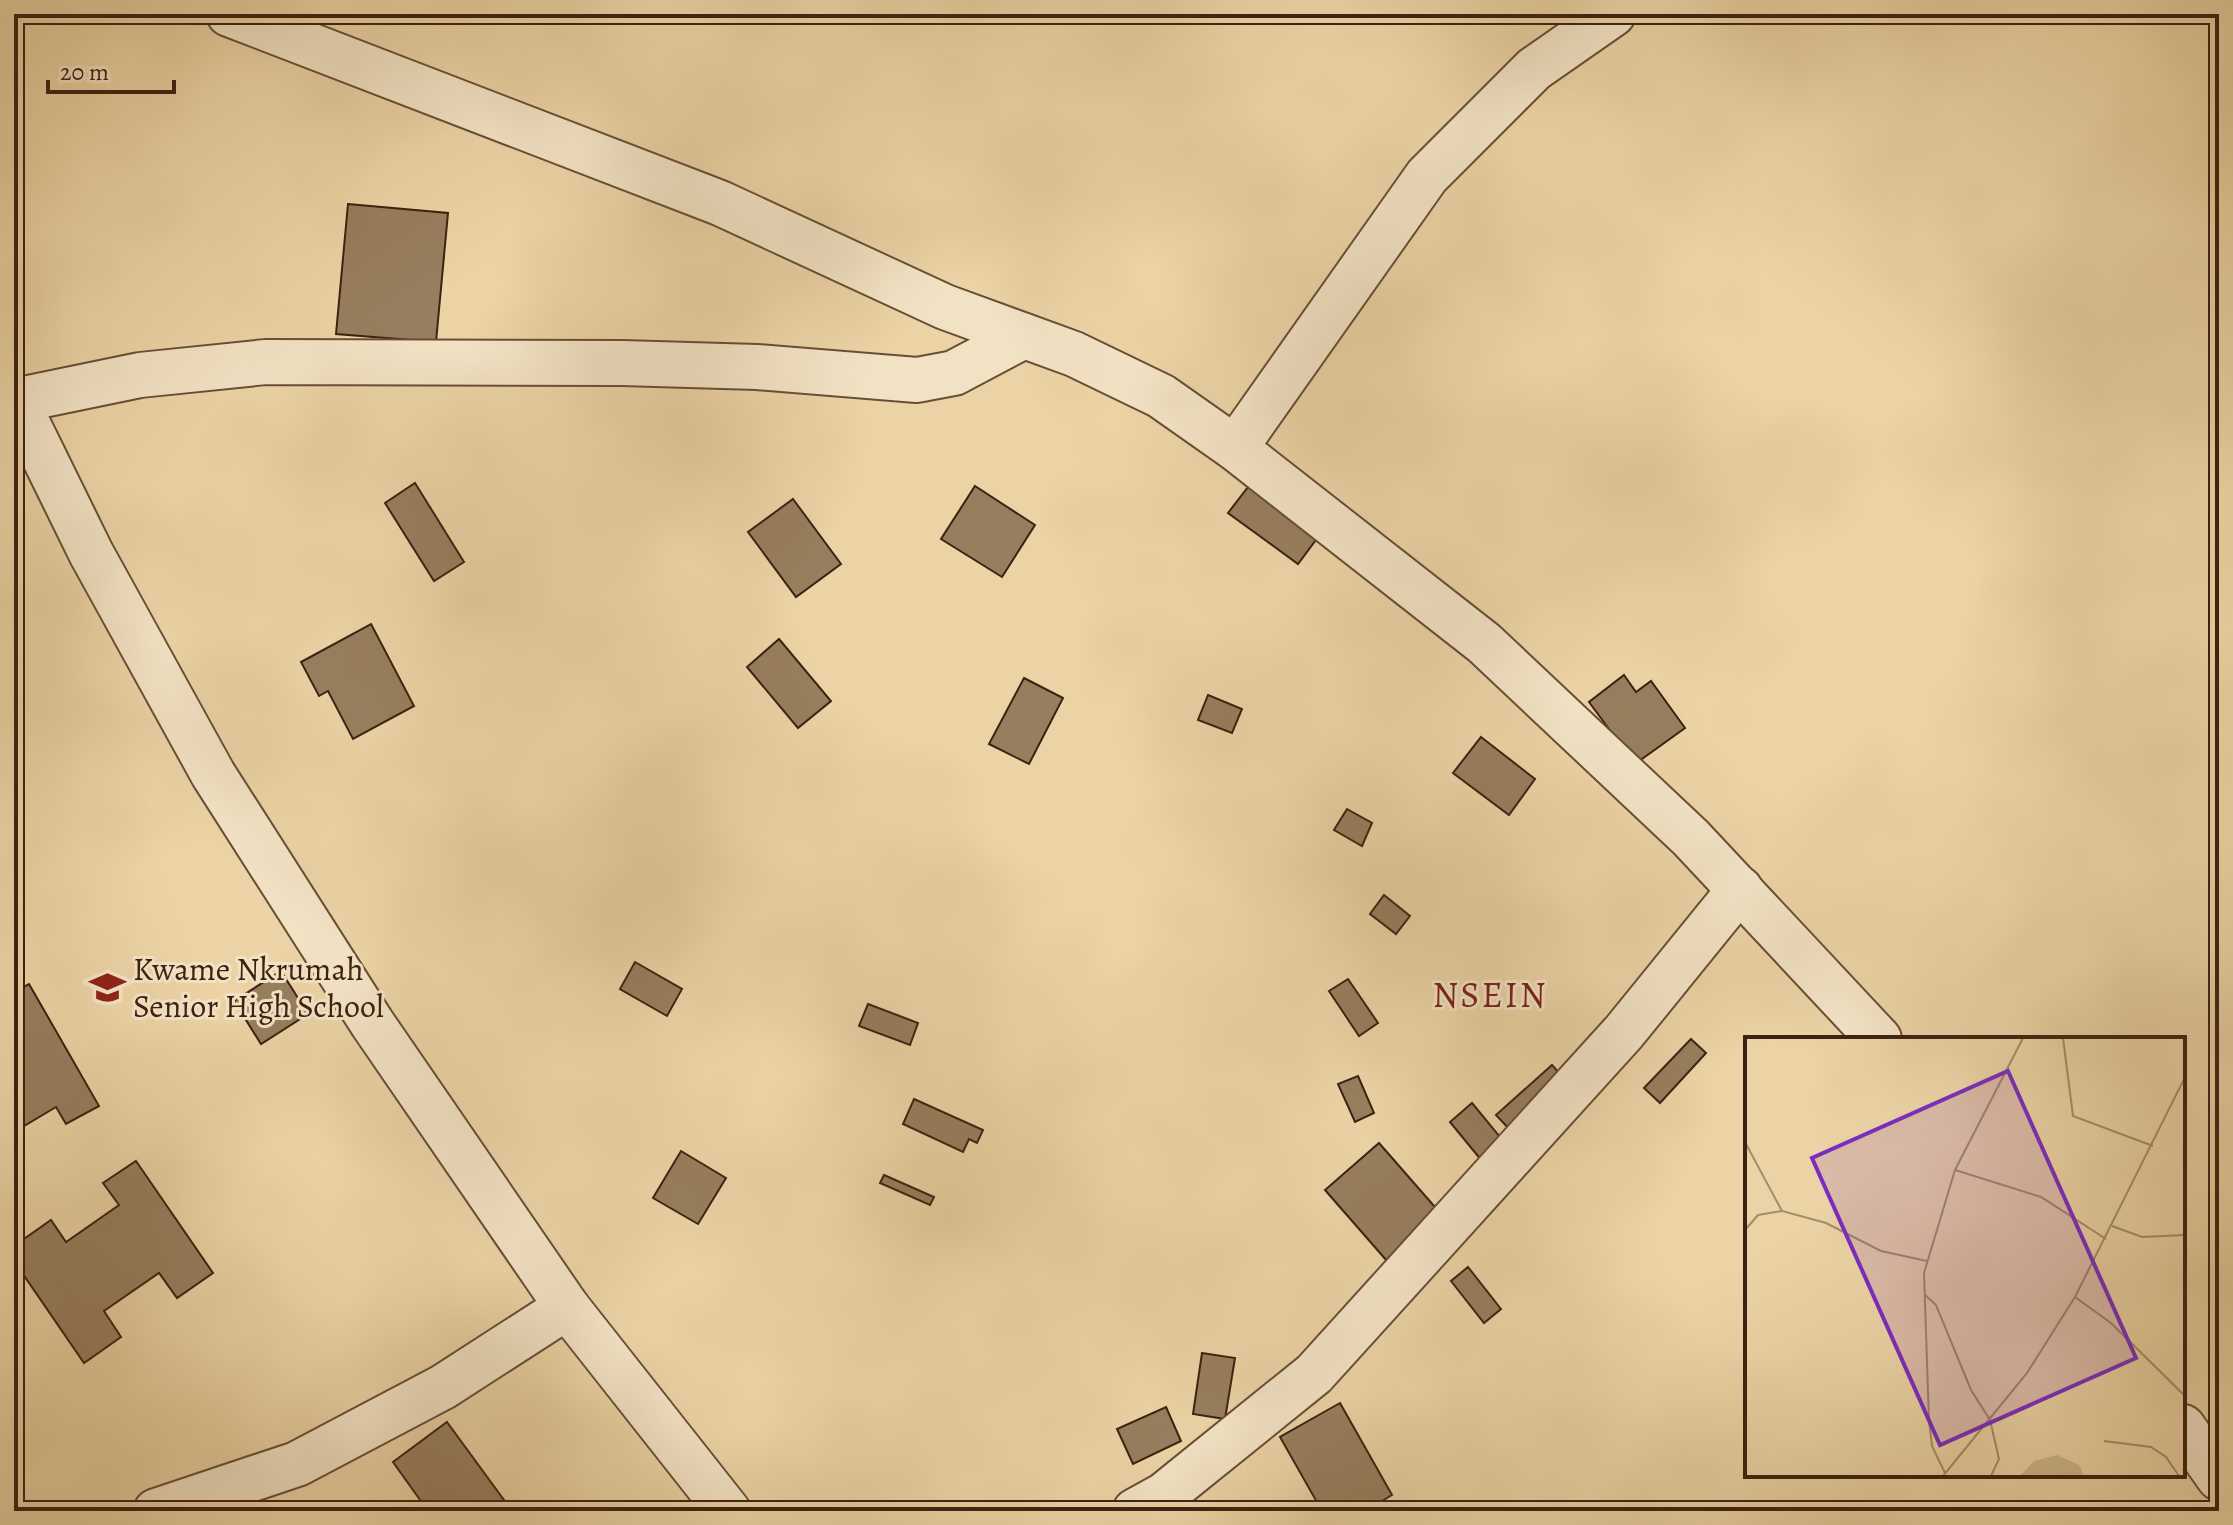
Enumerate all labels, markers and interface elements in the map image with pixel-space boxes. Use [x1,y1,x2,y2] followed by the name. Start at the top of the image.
[48,44,174,94] scale bar
[60,56,109,88] text: 20 m
[133,947,384,1028] place label: Kwame Nkrumah Senior High School
[88,968,126,1006] school or university icon: Kwame Nkrumah Senior High School
[1432,970,1548,1019] district label: NSEIN
[1745,1037,2185,1477] inset map

